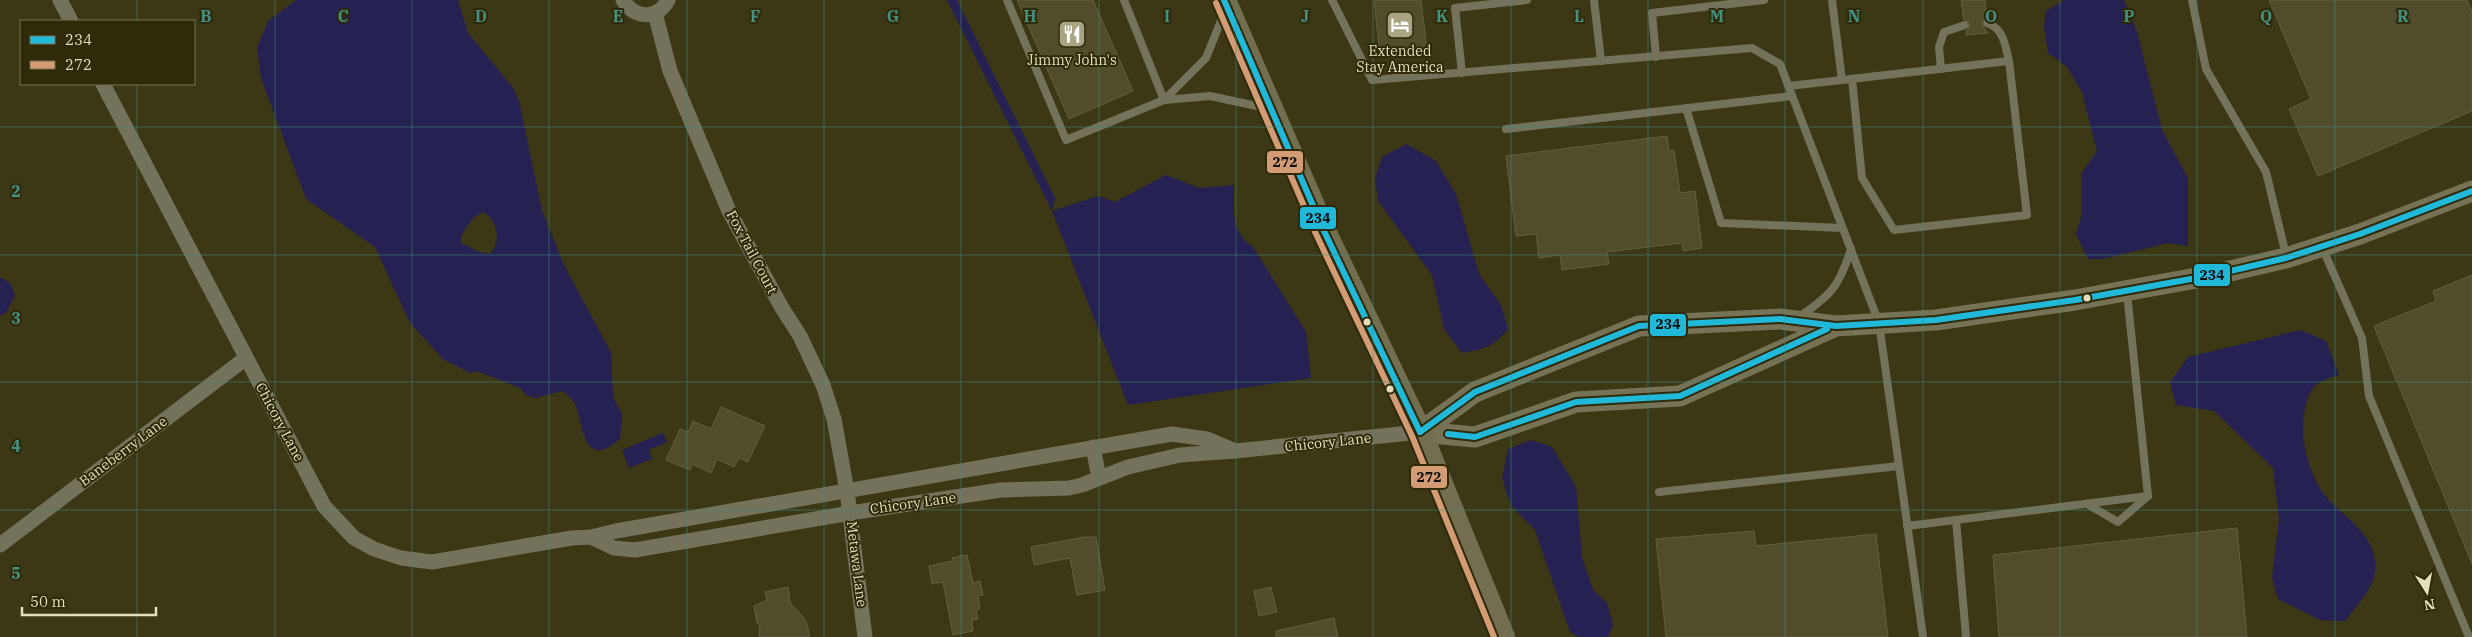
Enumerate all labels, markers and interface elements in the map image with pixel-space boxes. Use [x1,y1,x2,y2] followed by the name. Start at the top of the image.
[200,6,212,26] text: B
[338,6,348,26] text: C
[475,6,487,26] text: D
[613,6,623,26] text: E
[750,6,760,26] text: F
[887,6,899,26] text: G
[1024,6,1037,26] text: H
[1164,6,1170,26] text: I
[1301,6,1309,26] text: J
[1436,6,1449,26] text: K
[1574,6,1584,26] text: L
[1710,6,1724,26] text: M
[1848,6,1860,26] text: N
[1985,6,1997,26] text: O
[2124,6,2135,26] text: P
[2260,6,2272,26] text: Q
[2397,6,2409,26] text: R
[1385,10,1415,40] hotel icon: Extended Stay America
[1057,19,1087,49] restaurant icon: Jimmy John's
[20,20,195,85] legend
[65,30,92,49] text: 234
[1356,42,1444,76] place label: Extended Stay America
[1027,51,1117,69] place label: Jimmy John's
[65,55,92,74] text: 272
[1266,150,1304,174] line badge: 272
[1272,153,1298,171] text: 272
[11,181,21,201] text: 2
[1299,206,1337,230] line badge: 234
[722,207,782,297] street label: Fox Tail Court
[1305,209,1331,227] text: 234
[2193,263,2231,287] line badge: 234
[2199,266,2225,284] text: 234
[2082,293,2092,303] unlabelled marker
[11,308,21,328] text: 3
[1649,313,1687,337] line badge: 234
[1655,315,1681,333] text: 234
[1362,317,1372,327] unlabelled marker
[252,379,308,465] street label: Chicory Lane
[1385,384,1395,394] unlabelled marker
[75,412,171,490] street label: Baneberry Lane
[1284,429,1372,455] street label: Chicory Lane
[11,436,21,456] text: 4
[1410,465,1448,489] line badge: 272
[1416,468,1442,486] text: 272
[869,488,957,518] street label: Chicory Lane
[843,520,871,608] street label: Metawa Lane
[11,563,21,583] text: 5
[2402,567,2452,617] north arrow
[22,584,156,616] scale bar
[30,592,66,611] text: 50 m
[2422,595,2437,615] text: N

